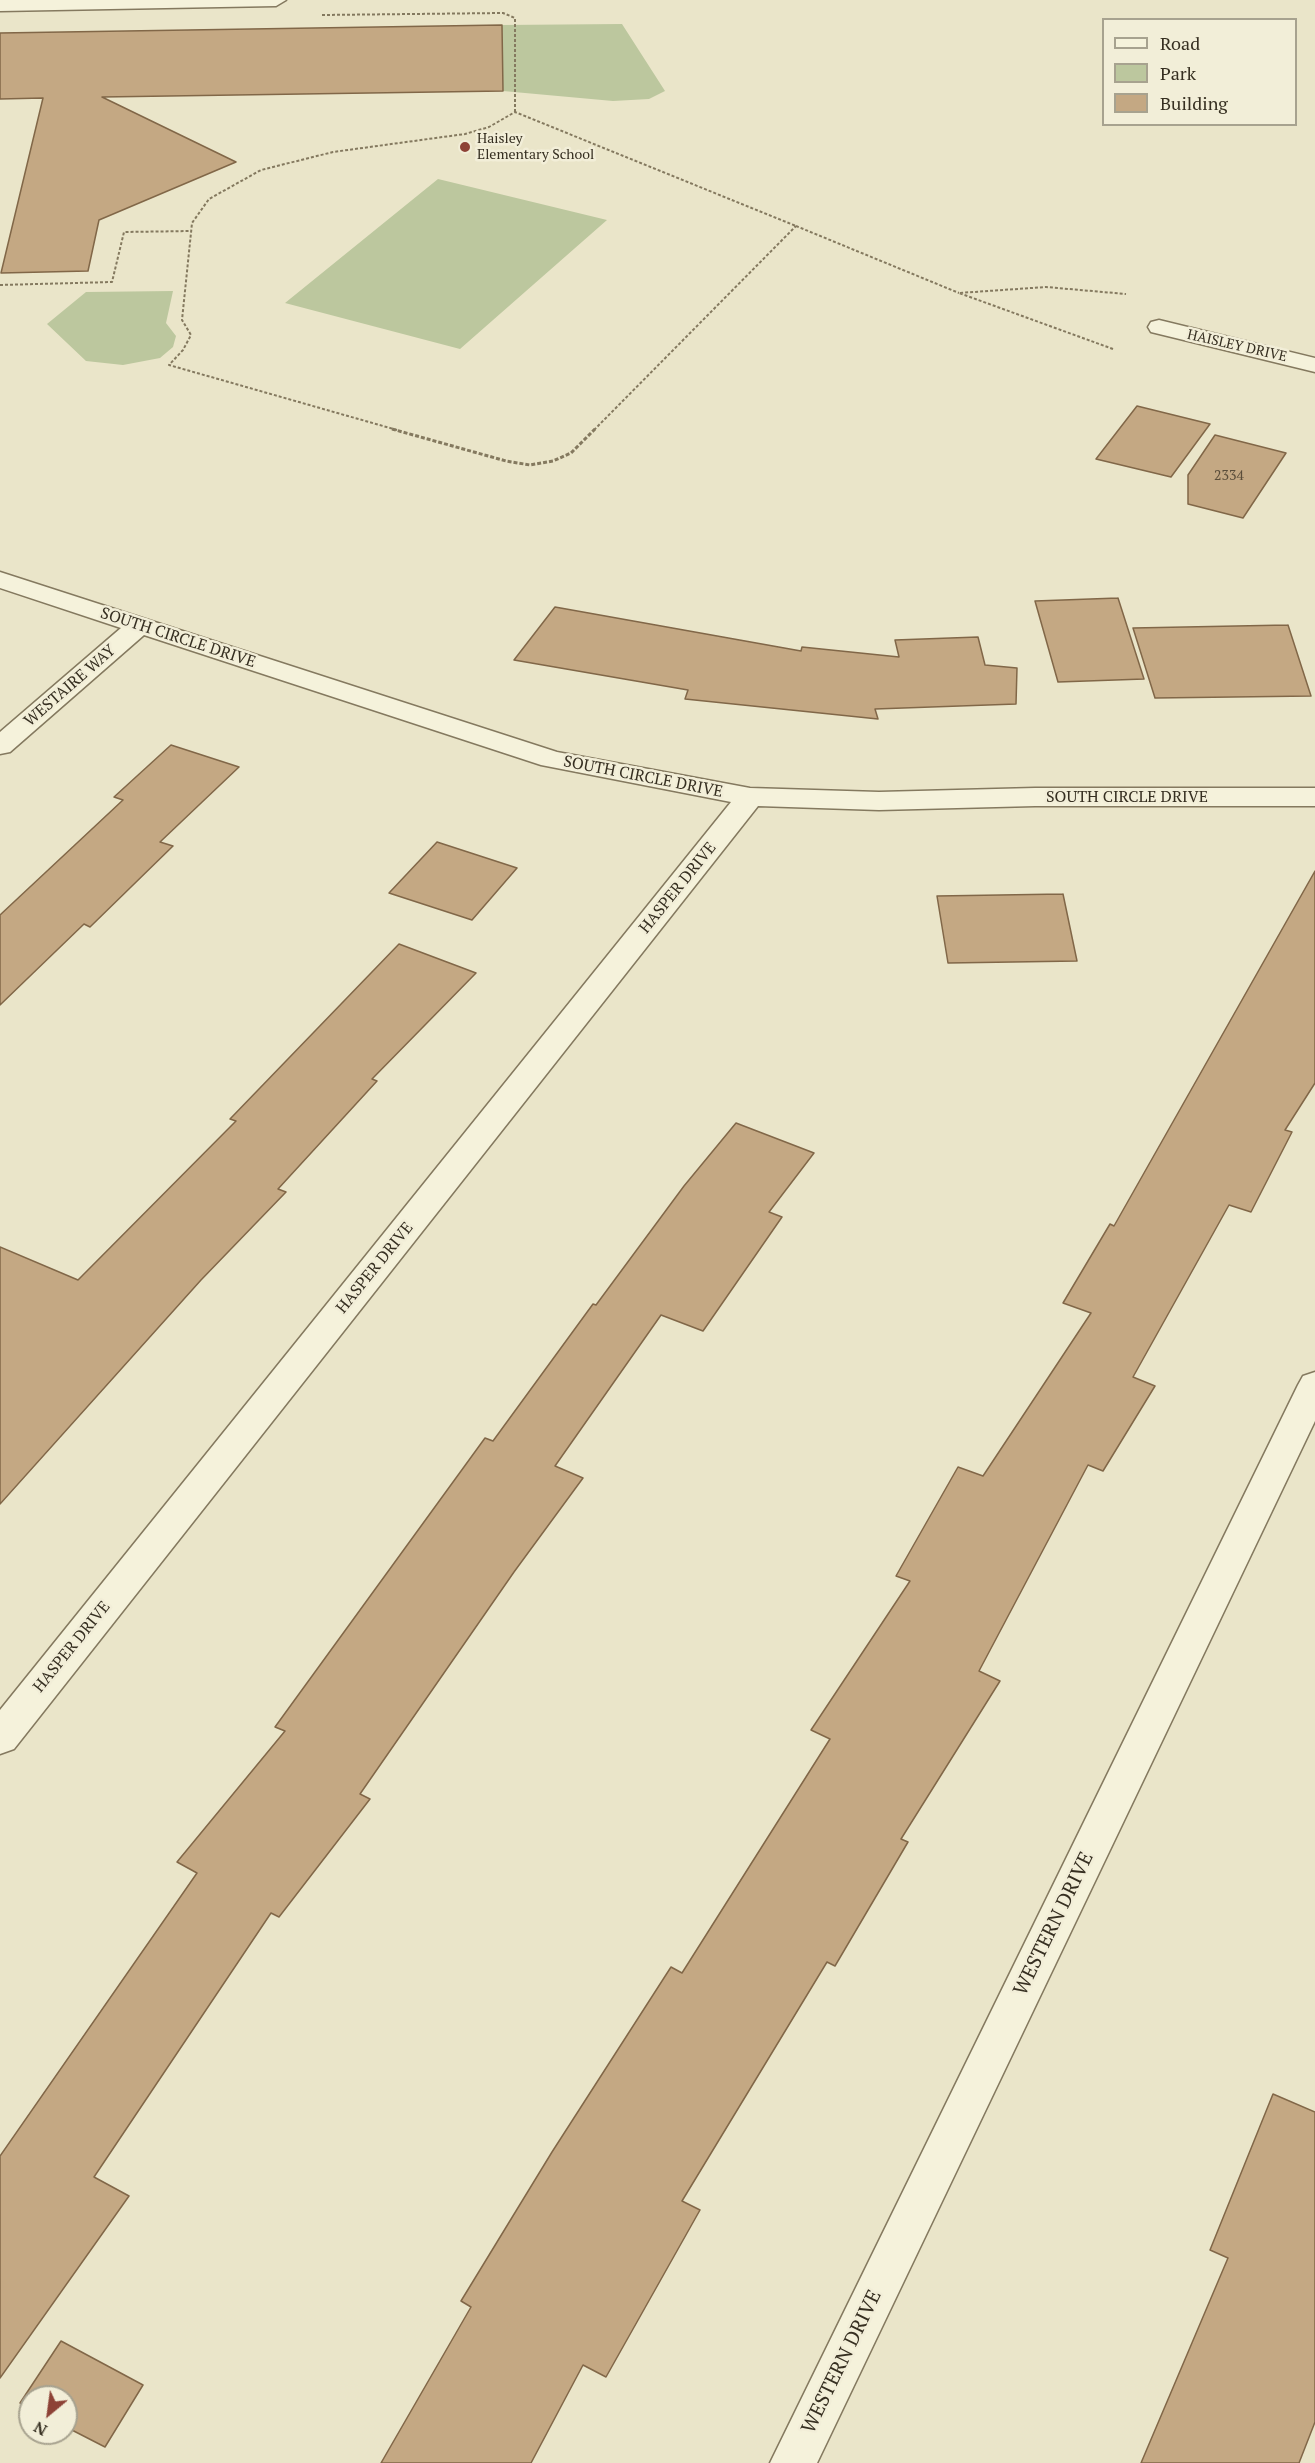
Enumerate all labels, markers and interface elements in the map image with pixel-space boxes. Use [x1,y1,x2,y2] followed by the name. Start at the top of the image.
[1102,18,1297,126] legend
[1160,31,1200,55] text: Road
[1160,61,1196,85] text: Park
[1160,91,1228,115] text: Building
[477,131,594,164] place label: Haisley Elementary School
[458,140,472,154] marker: Haisley Elementary School
[1185,326,1289,366] street label: HAISLEY DRIVE
[1214,468,1244,484] house number: 2334
[98,604,258,672] street label: SOUTH CIRCLE DRIVE
[20,641,120,731] street label: WESTAIRE WAY
[562,752,724,802] street label: SOUTH CIRCLE DRIVE
[1046,787,1208,807] street label: SOUTH CIRCLE DRIVE
[635,839,721,937] street label: HASPER DRIVE
[332,1219,418,1317] street label: HASPER DRIVE
[29,1598,115,1696] street label: HASPER DRIVE
[1009,1848,1099,2000] street label: WESTERN DRIVE
[797,2286,887,2438] street label: WESTERN DRIVE
[18,2385,78,2445] north arrow
[30,2416,51,2442] text: N

